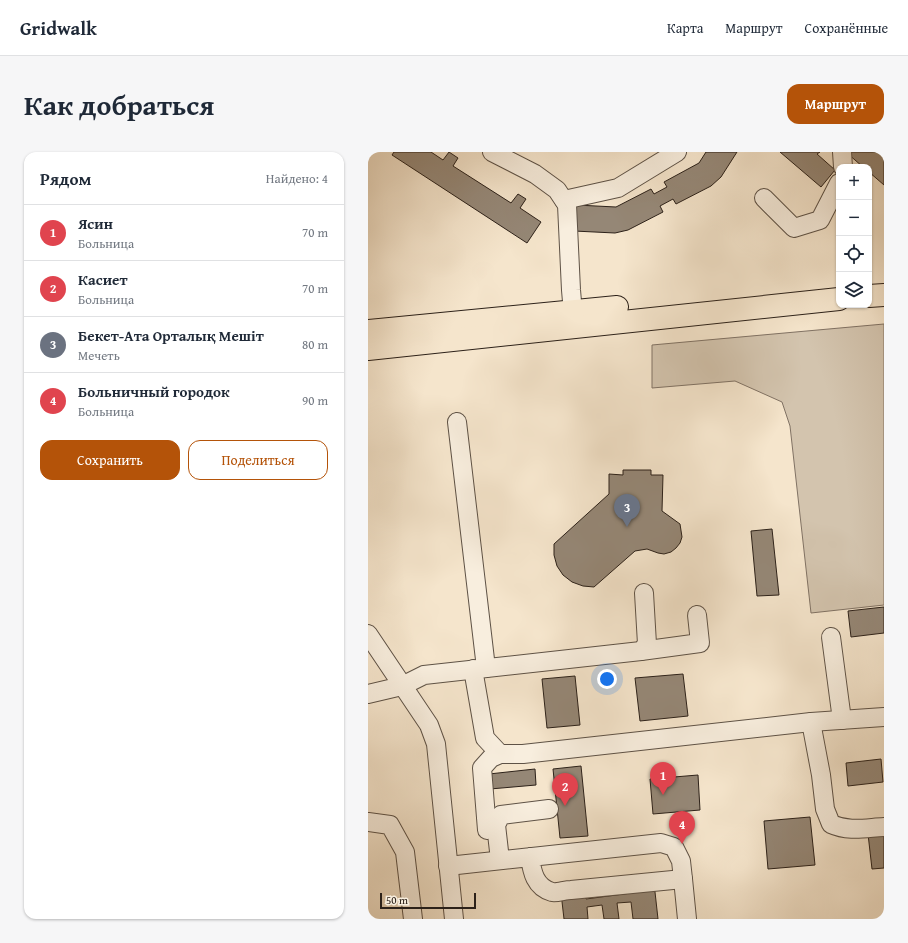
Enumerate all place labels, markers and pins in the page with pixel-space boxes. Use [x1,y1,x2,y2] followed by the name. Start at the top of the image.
[614,494,640,527] pin: 3
[650,762,676,795] pin: 1
[552,773,578,806] pin: 2
[669,811,695,844] pin: 4

